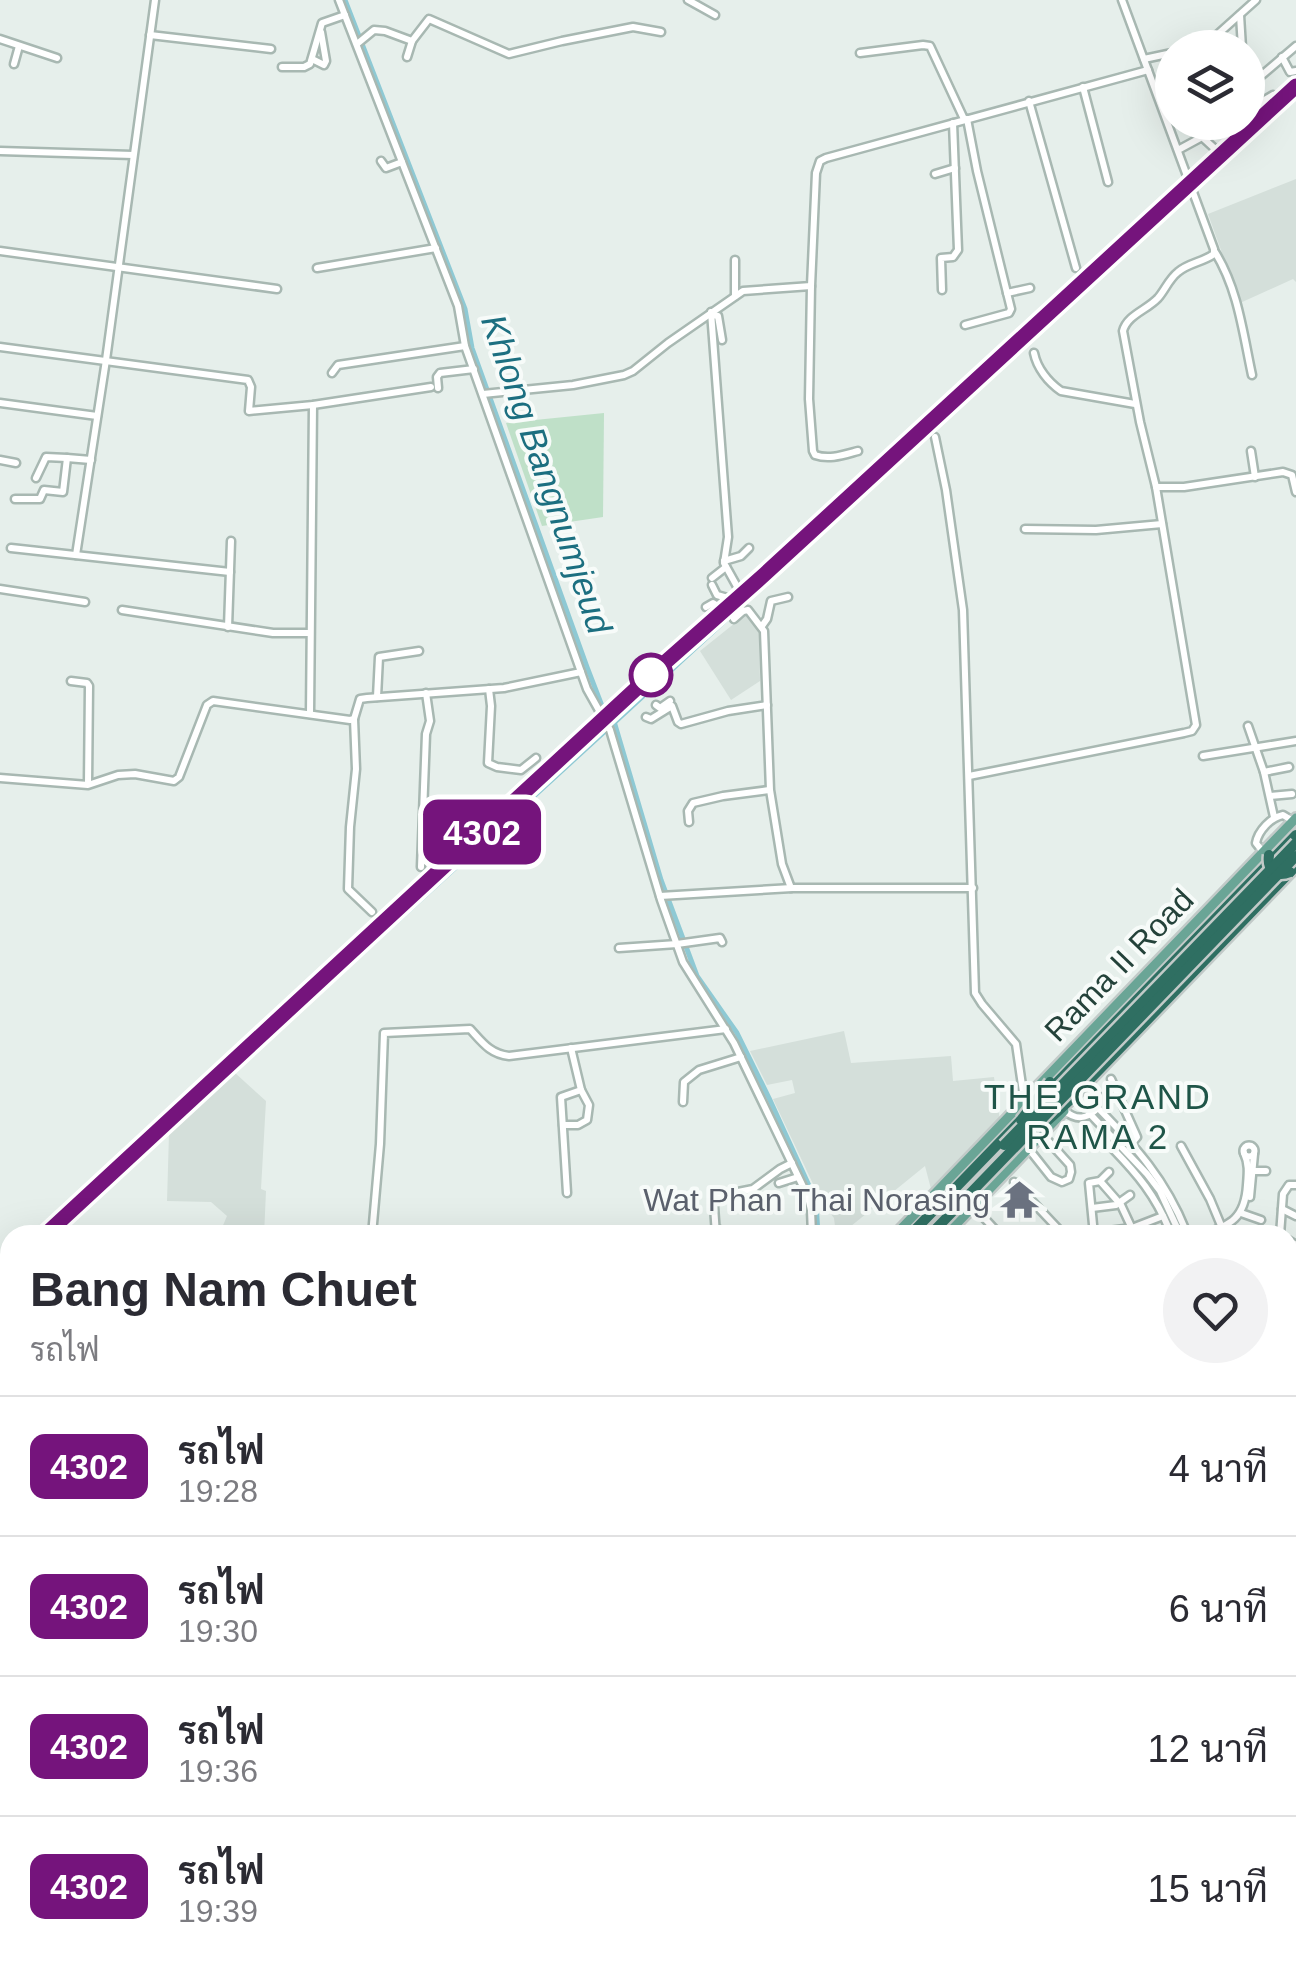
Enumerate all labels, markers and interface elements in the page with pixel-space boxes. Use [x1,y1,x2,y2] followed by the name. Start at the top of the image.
[1155,30,1265,140] map controls
[1155,30,1265,140] button: layers
[474,309,620,640] water label: Khlong Bangnumjeud
[630,654,672,696] unlabelled marker
[412,800,552,864] line badge: 4302
[443,813,521,852] text: 4302
[1037,881,1201,1049] street label: Rama II Road
[984,1077,1212,1156] district label: THE GRAND RAMA 2
[999,1179,1041,1221] temple icon: Wat Phan Thai Norasing
[643,1182,990,1218] place label: Wat Phan Thai Norasing
[1163,1258,1268,1363] button: heart
[30,1263,417,1316] text: Bang Nam Chuet
[30,1332,100,1368] text: รถไฟ
[178,1430,265,1472] text: รถไฟ
[50,1447,128,1486] text: 4302
[1169,1448,1268,1490] text: 4 นาที
[178,1473,258,1509] text: 19:28
[178,1570,265,1612] text: รถไฟ
[50,1587,128,1626] text: 4302
[1169,1588,1268,1630] text: 6 นาที
[178,1613,258,1649] text: 19:30
[178,1710,265,1752] text: รถไฟ
[50,1727,128,1766] text: 4302
[1148,1728,1268,1770] text: 12 นาที
[178,1753,258,1789] text: 19:36
[178,1850,265,1892] text: รถไฟ
[50,1867,128,1906] text: 4302
[1148,1868,1268,1910] text: 15 นาที
[178,1893,258,1929] text: 19:39

